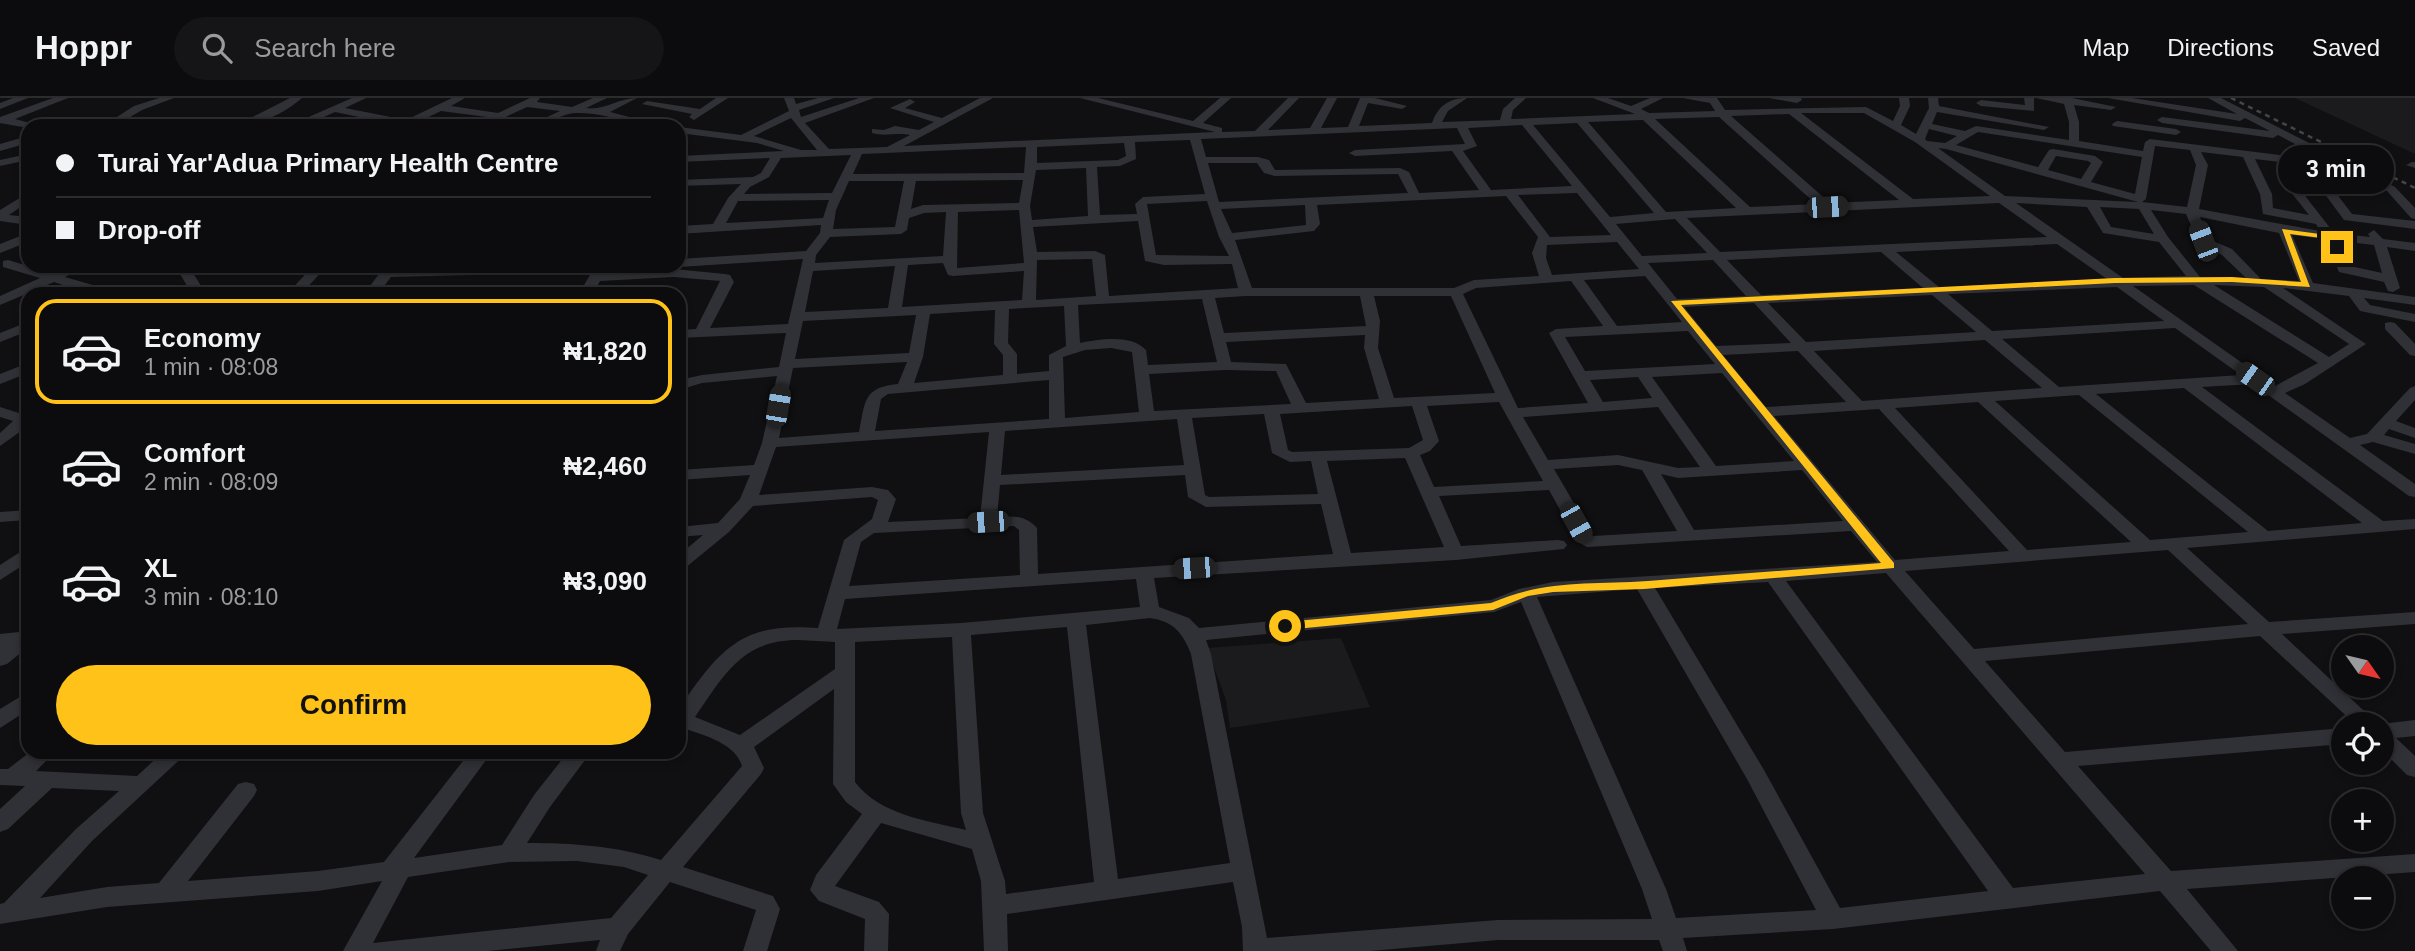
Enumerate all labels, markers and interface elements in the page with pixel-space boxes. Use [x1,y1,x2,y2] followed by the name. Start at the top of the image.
[174,17,664,80] search box
[35,29,132,66] text: Hoppr
[198,29,236,67] icon: search
[254,33,396,63] text: Search here
[2083,34,2129,61] text: Map
[2167,34,2274,61] text: Directions
[2312,34,2380,61] text: Saved
[2279,145,2395,194] callout: 3 min
[98,148,558,178] text: Turai Yar'Adua Primary Health Centre
[2306,156,2366,182] text: 3 min
[1806,195,1849,219] car
[98,215,201,245] text: Drop-off
[2186,218,2221,264] car
[2321,231,2353,263] route end
[60,320,123,383] icon: car
[144,323,261,353] text: Economy
[563,336,647,366] text: ₦1,820
[144,354,278,380] text: 1 min · 08:08
[2232,358,2279,400] car
[765,383,792,429] car
[60,435,123,498] icon: car
[144,438,245,468] text: Comfort
[563,451,647,481] text: ₦2,460
[144,469,278,495] text: 2 min · 08:09
[1557,500,1596,546] car
[967,510,1010,534] car
[60,550,123,613] icon: car
[144,553,177,583] text: XL
[1173,556,1216,580] car
[563,566,647,596] text: ₦3,090
[144,584,278,610] text: 3 min · 08:10
[1269,610,1301,642] route start
[2331,635,2394,698] north arrow
[2331,635,2394,929] map controls
[56,665,651,745] button: Confirm
[2331,712,2394,775] button: locate
[2331,789,2394,852] button: +
[2331,866,2394,929] button: −

